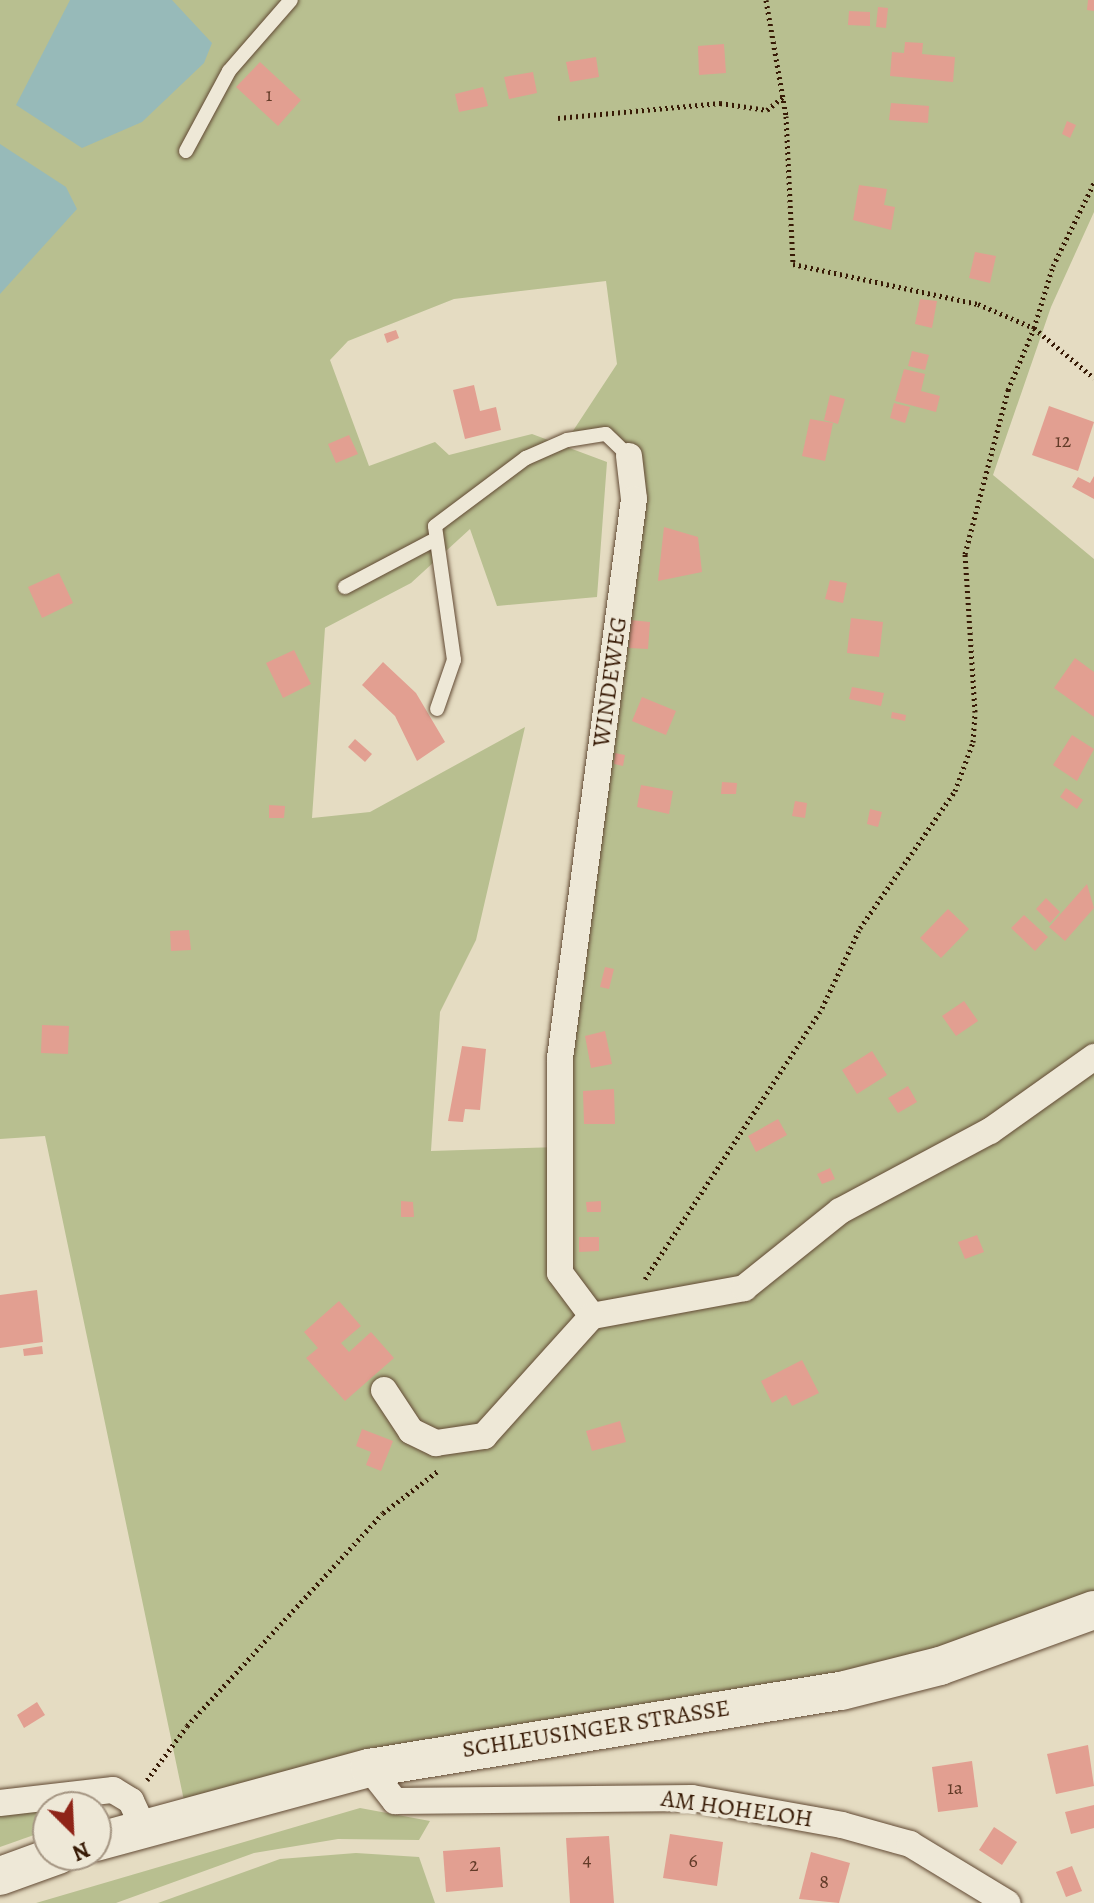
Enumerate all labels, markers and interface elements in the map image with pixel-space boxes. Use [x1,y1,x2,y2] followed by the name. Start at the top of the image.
[266,82,272,106] house number: 1
[1055,428,1071,452] house number: 12
[587,615,633,749] street label: WINDEWEG
[460,1694,732,1764] street label: SCHLEUSINGER STRASSE
[947,1775,963,1799] house number: 1a
[659,1784,815,1834] street label: AM HOHELOH
[32,1791,112,1871] north arrow
[68,1834,94,1868] text: N
[582,1847,592,1871] house number: 4
[688,1848,698,1872] house number: 6
[469,1852,479,1876] house number: 2
[819,1869,829,1893] house number: 8

